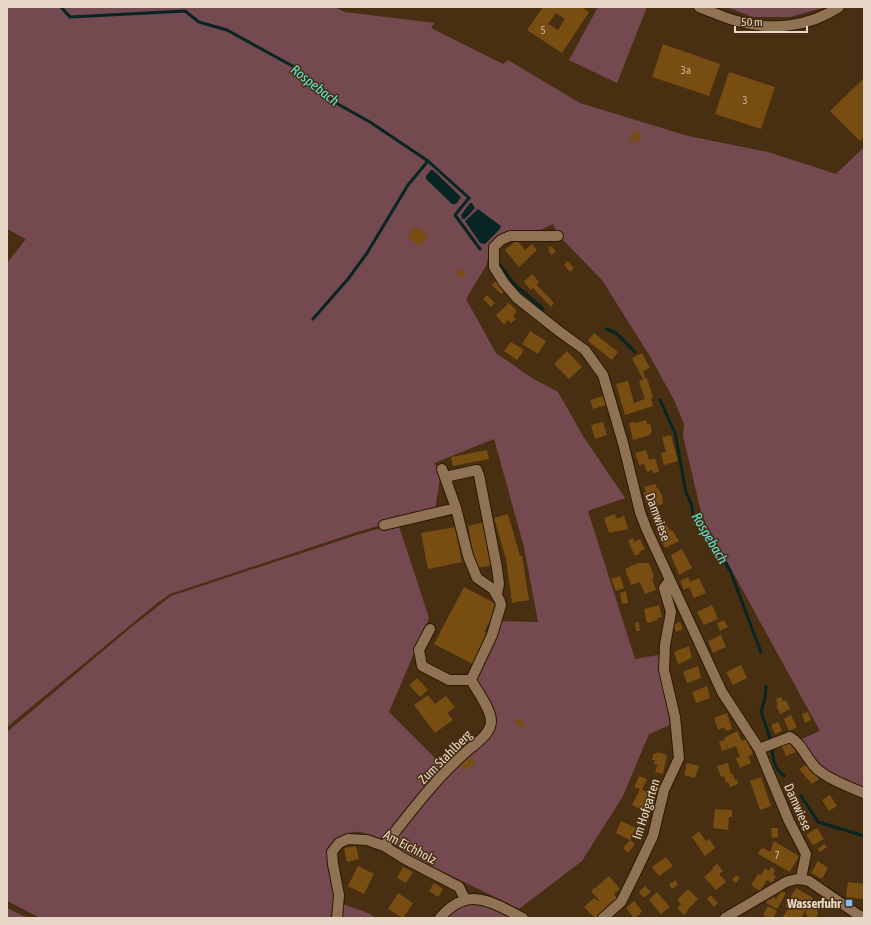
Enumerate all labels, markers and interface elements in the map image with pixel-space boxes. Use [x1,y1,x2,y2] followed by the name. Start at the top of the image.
[735,8,807,34] scale bar
[741,15,763,29] text: 50 m
[540,24,546,36] house number: 5
[288,61,342,109] water label: Rospebach
[681,64,691,76] house number: 3a
[742,94,748,106] house number: 3
[642,491,674,543] street label: Damwiese
[689,510,732,567] water label: Rospebach
[415,727,475,787] street label: Zum Stahlberg
[629,777,663,841] street label: Im Hofgarten
[781,781,815,833] street label: Damwiese
[381,827,439,867] street label: Am Eichholz
[774,849,780,861] house number: 7
[786,896,842,911] place label: Wasserfuhr
[844,898,854,908] marker: Wasserfuhr

